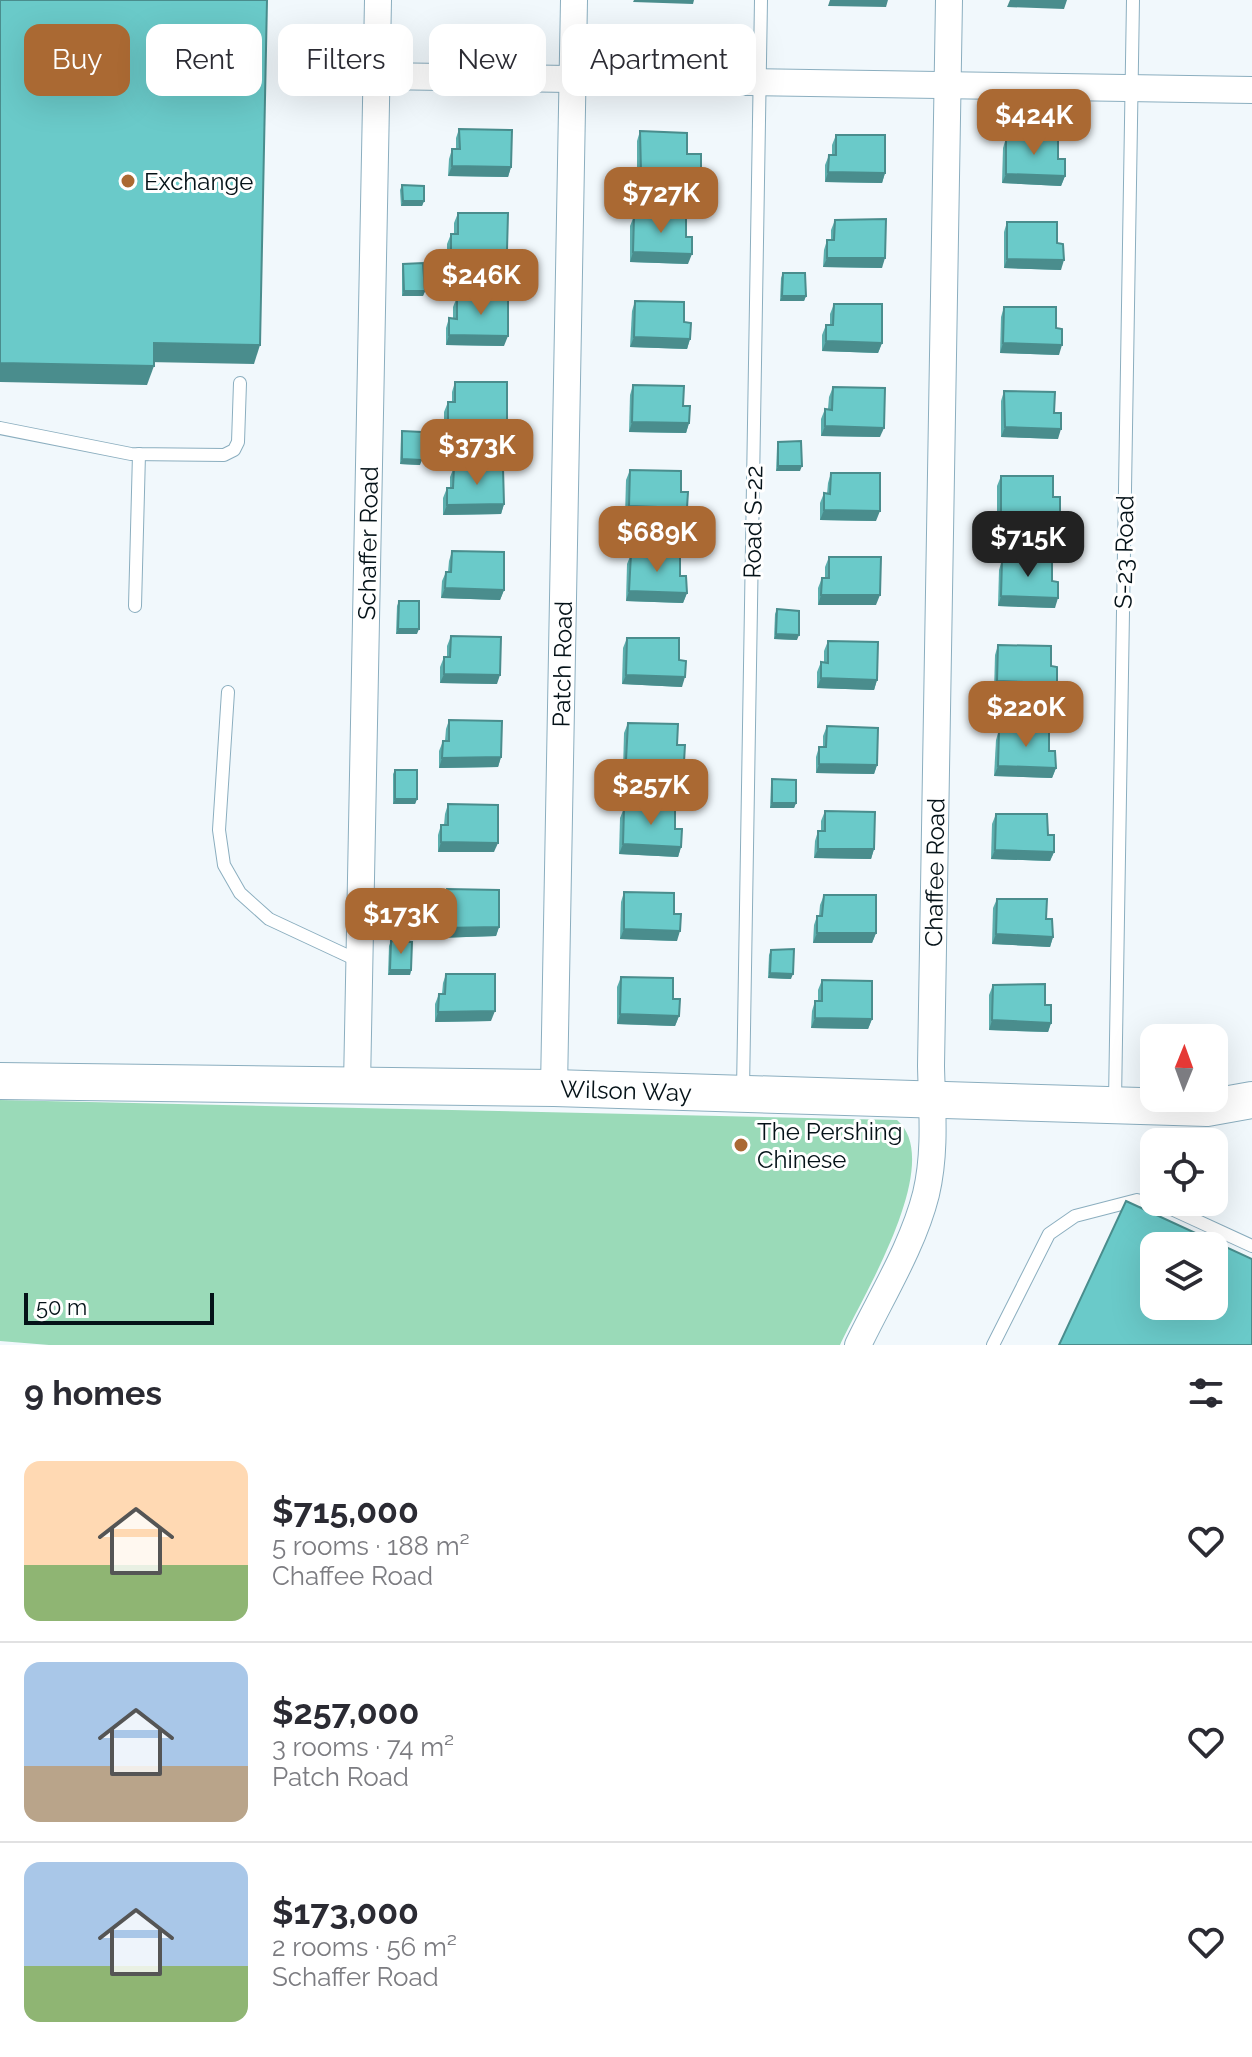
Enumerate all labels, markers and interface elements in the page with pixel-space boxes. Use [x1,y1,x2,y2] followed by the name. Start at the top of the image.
[24,24,130,96] chip: Buy
[146,24,262,96] chip: Rent
[278,24,413,96] chip: Filters
[429,24,546,96] chip: New
[562,24,756,96] chip: Apartment
[978,89,1090,157] pin: $424K
[995,100,1073,130] text: $424K
[144,167,253,196] place label: Exchange
[605,167,717,235] pin: $727K
[119,172,137,190] marker: Exchange
[622,178,700,208] text: $727K
[425,249,537,317] pin: $246K
[441,260,521,290] text: $246K
[421,419,533,487] pin: $373K
[438,430,516,460] text: $373K
[738,465,768,579] street label: Road S-22
[352,466,383,620] street label: Schaffer Road
[1109,495,1139,609] street label: S-23 Road
[601,506,713,574] pin: $689K
[972,511,1084,579] pin: $715K
[617,517,697,547] text: $689K
[990,522,1066,552] text: $715K
[546,601,577,728] street label: Patch Road
[970,681,1082,749] pin: $220K
[986,692,1066,722] text: $220K
[595,759,707,827] pin: $257K
[612,770,690,800] text: $257K
[919,798,950,947] street label: Chaffee Road
[345,888,457,956] pin: $173K
[363,899,439,929] text: $173K
[1140,1024,1228,1112] north arrow
[1140,1024,1228,1320] map controls
[560,1074,692,1107] street label: Wilson Way
[757,1117,903,1174] place label: The Pershing Chinese
[1140,1128,1228,1216] button: locate
[732,1136,750,1154] marker: The Pershing Chinese
[1140,1232,1228,1320] button: layers
[24,1289,214,1325] scale bar
[36,1294,87,1320] text: 50 m
[1184,1371,1228,1415] icon: filters
[24,1373,162,1413] text: 9 homes
[272,1491,419,1531] text: $715,000
[88,1493,184,1589] icon: home
[1184,1519,1228,1563] icon: heart
[272,1531,470,1561] text: 5 rooms · 188 m²
[272,1561,433,1591] text: Chaffee Road
[272,1692,419,1732] text: $257,000
[88,1694,184,1790] icon: home
[1184,1720,1228,1764] icon: heart
[272,1732,454,1762] text: 3 rooms · 74 m²
[272,1762,409,1792] text: Patch Road
[272,1892,419,1932] text: $173,000
[88,1894,184,1990] icon: home
[1184,1920,1228,1964] icon: heart
[272,1932,457,1962] text: 2 rooms · 56 m²
[272,1962,439,1992] text: Schaffer Road

